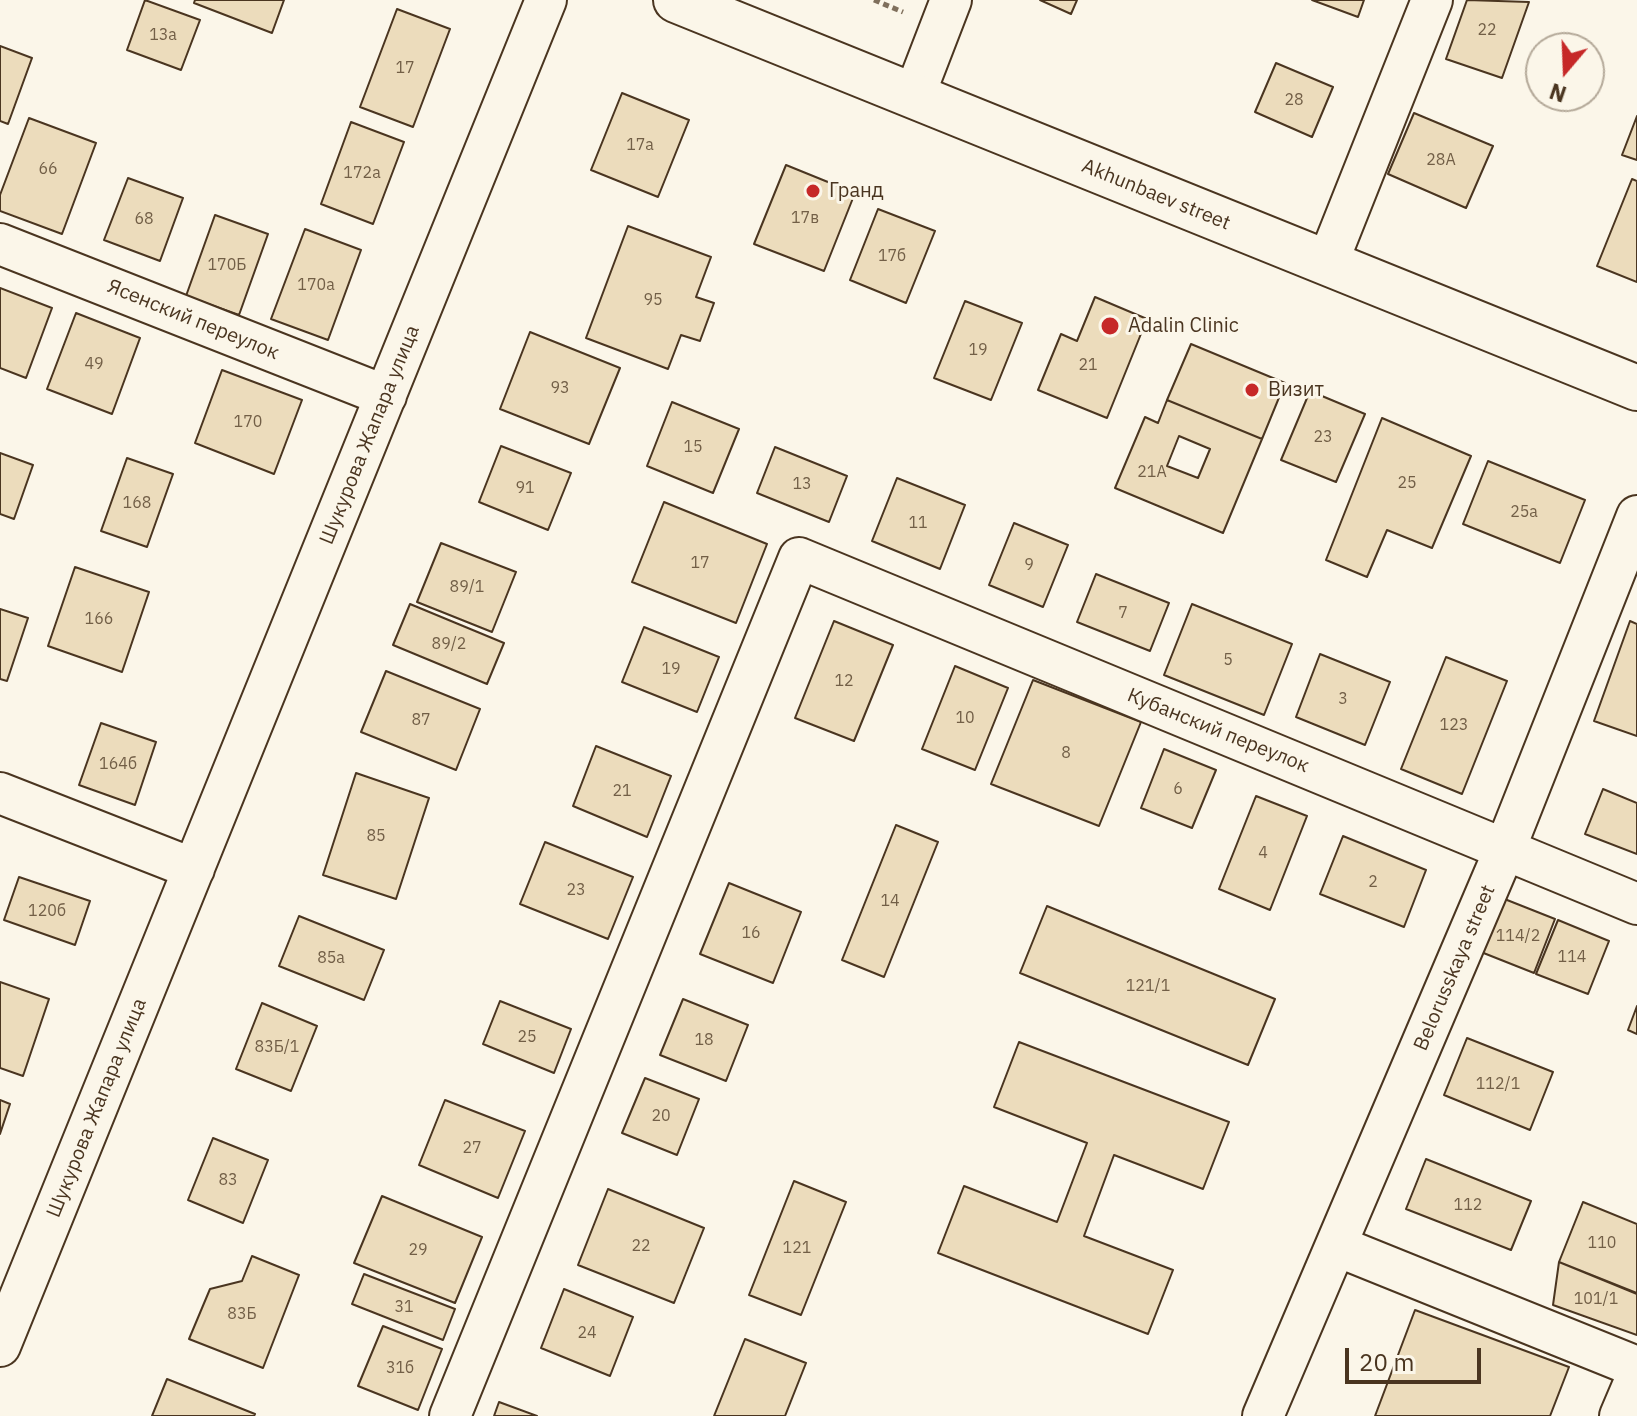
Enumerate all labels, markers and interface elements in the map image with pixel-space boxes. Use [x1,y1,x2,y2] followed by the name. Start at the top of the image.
[1477,20,1497,40] house number: 22
[149,25,177,45] house number: 13а
[1525,32,1605,112] north arrow
[395,58,415,78] house number: 17
[1545,77,1570,110] text: N
[1284,90,1304,110] house number: 28
[626,135,654,155] house number: 17а
[1426,150,1456,170] house number: 28А
[1078,154,1234,236] street label: Akhunbaev street
[38,159,58,179] house number: 66
[343,163,381,183] house number: 172а
[829,179,884,203] place label: Гранд
[804,182,822,200] marker: Гранд
[791,208,819,228] house number: 17в
[134,209,154,229] house number: 68
[878,246,906,266] house number: 17б
[208,255,246,275] house number: 170Б
[104,275,282,365] street label: Ясенский переулок
[297,275,335,295] house number: 170а
[643,290,663,310] house number: 95
[1128,314,1239,338] place label: Adalin Clinic
[1099,315,1121,337] marker: Adalin Clinic
[315,322,425,548] street label: Шукурова Жапара улица
[968,340,988,360] house number: 19
[84,354,104,374] house number: 49
[1078,355,1098,375] house number: 21
[550,378,570,398] house number: 93
[1268,378,1324,402] place label: Визит
[1243,381,1261,399] marker: Визит
[234,412,262,432] house number: 170
[1313,427,1333,447] house number: 23
[683,437,703,457] house number: 15
[1137,462,1167,482] house number: 21А
[1397,473,1417,493] house number: 25
[792,474,812,494] house number: 13
[515,478,535,498] house number: 91
[123,493,151,513] house number: 168
[1510,502,1538,522] house number: 25а
[908,513,928,533] house number: 11
[690,553,710,573] house number: 17
[1024,555,1034,575] house number: 9
[450,577,484,597] house number: 89/1
[1118,603,1128,623] house number: 7
[85,609,113,629] house number: 166
[432,634,466,654] house number: 89/2
[1223,650,1233,670] house number: 5
[661,659,681,679] house number: 19
[834,671,854,691] house number: 12
[1124,684,1312,778] street label: Кубанский переулок
[1338,689,1348,709] house number: 3
[955,708,975,728] house number: 10
[411,710,431,730] house number: 87
[1440,715,1468,735] house number: 123
[1061,743,1071,763] house number: 8
[99,754,137,774] house number: 164б
[1173,779,1183,799] house number: 6
[612,781,632,801] house number: 21
[366,826,386,846] house number: 85
[1258,843,1268,863] house number: 4
[1368,872,1378,892] house number: 2
[566,880,586,900] house number: 23
[1409,882,1501,1054] street label: Belorusskaya street
[880,891,900,911] house number: 14
[28,901,66,921] house number: 120б
[741,923,761,943] house number: 16
[1496,926,1540,946] house number: 114/2
[1558,947,1586,967] house number: 114
[317,948,345,968] house number: 85а
[1126,976,1170,996] house number: 121/1
[42,995,152,1221] street label: Шукурова Жапара улица
[517,1027,537,1047] house number: 25
[694,1030,714,1050] house number: 18
[255,1037,299,1057] house number: 83Б/1
[1476,1074,1520,1094] house number: 112/1
[651,1106,671,1126] house number: 20
[462,1138,482,1158] house number: 27
[218,1170,238,1190] house number: 83
[1454,1195,1482,1215] house number: 112
[1588,1233,1616,1253] house number: 110
[631,1236,651,1256] house number: 22
[783,1238,811,1258] house number: 121
[408,1240,428,1260] house number: 29
[1574,1289,1618,1309] house number: 101/1
[394,1297,414,1317] house number: 31
[227,1304,257,1324] house number: 83Б
[577,1323,597,1343] house number: 24
[1349,1332,1485,1382] scale bar
[1359,1346,1414,1378] text: 20 m
[386,1358,414,1378] house number: 31б

